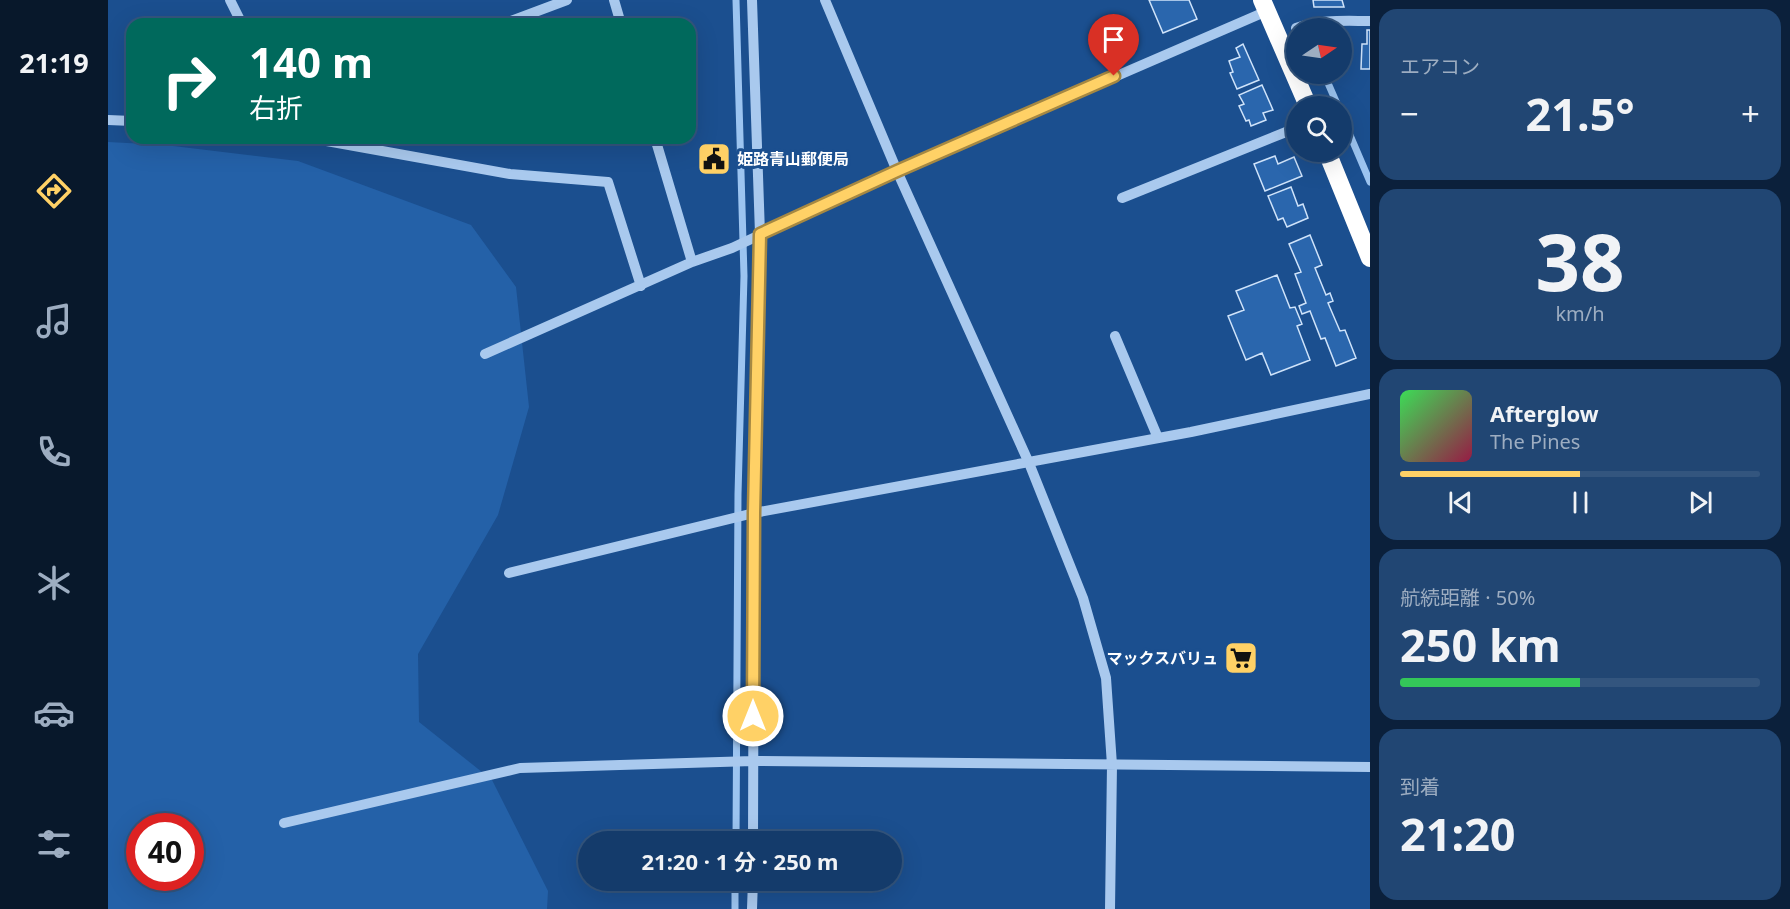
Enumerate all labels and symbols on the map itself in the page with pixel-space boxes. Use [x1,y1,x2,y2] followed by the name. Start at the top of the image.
[1088,14,1139,76] pin
[1286,18,1352,84] north arrow
[696,141,732,177] public building icon: 姫路青山郵便局
[737,148,849,170] place label: 姫路青山郵便局
[1223,640,1259,676] supermarket icon: マックスバリュ
[1106,647,1218,669] place label: マックスバリュ
[721,684,785,748] position arrow
[126,813,204,891] speed limit sign: 40

